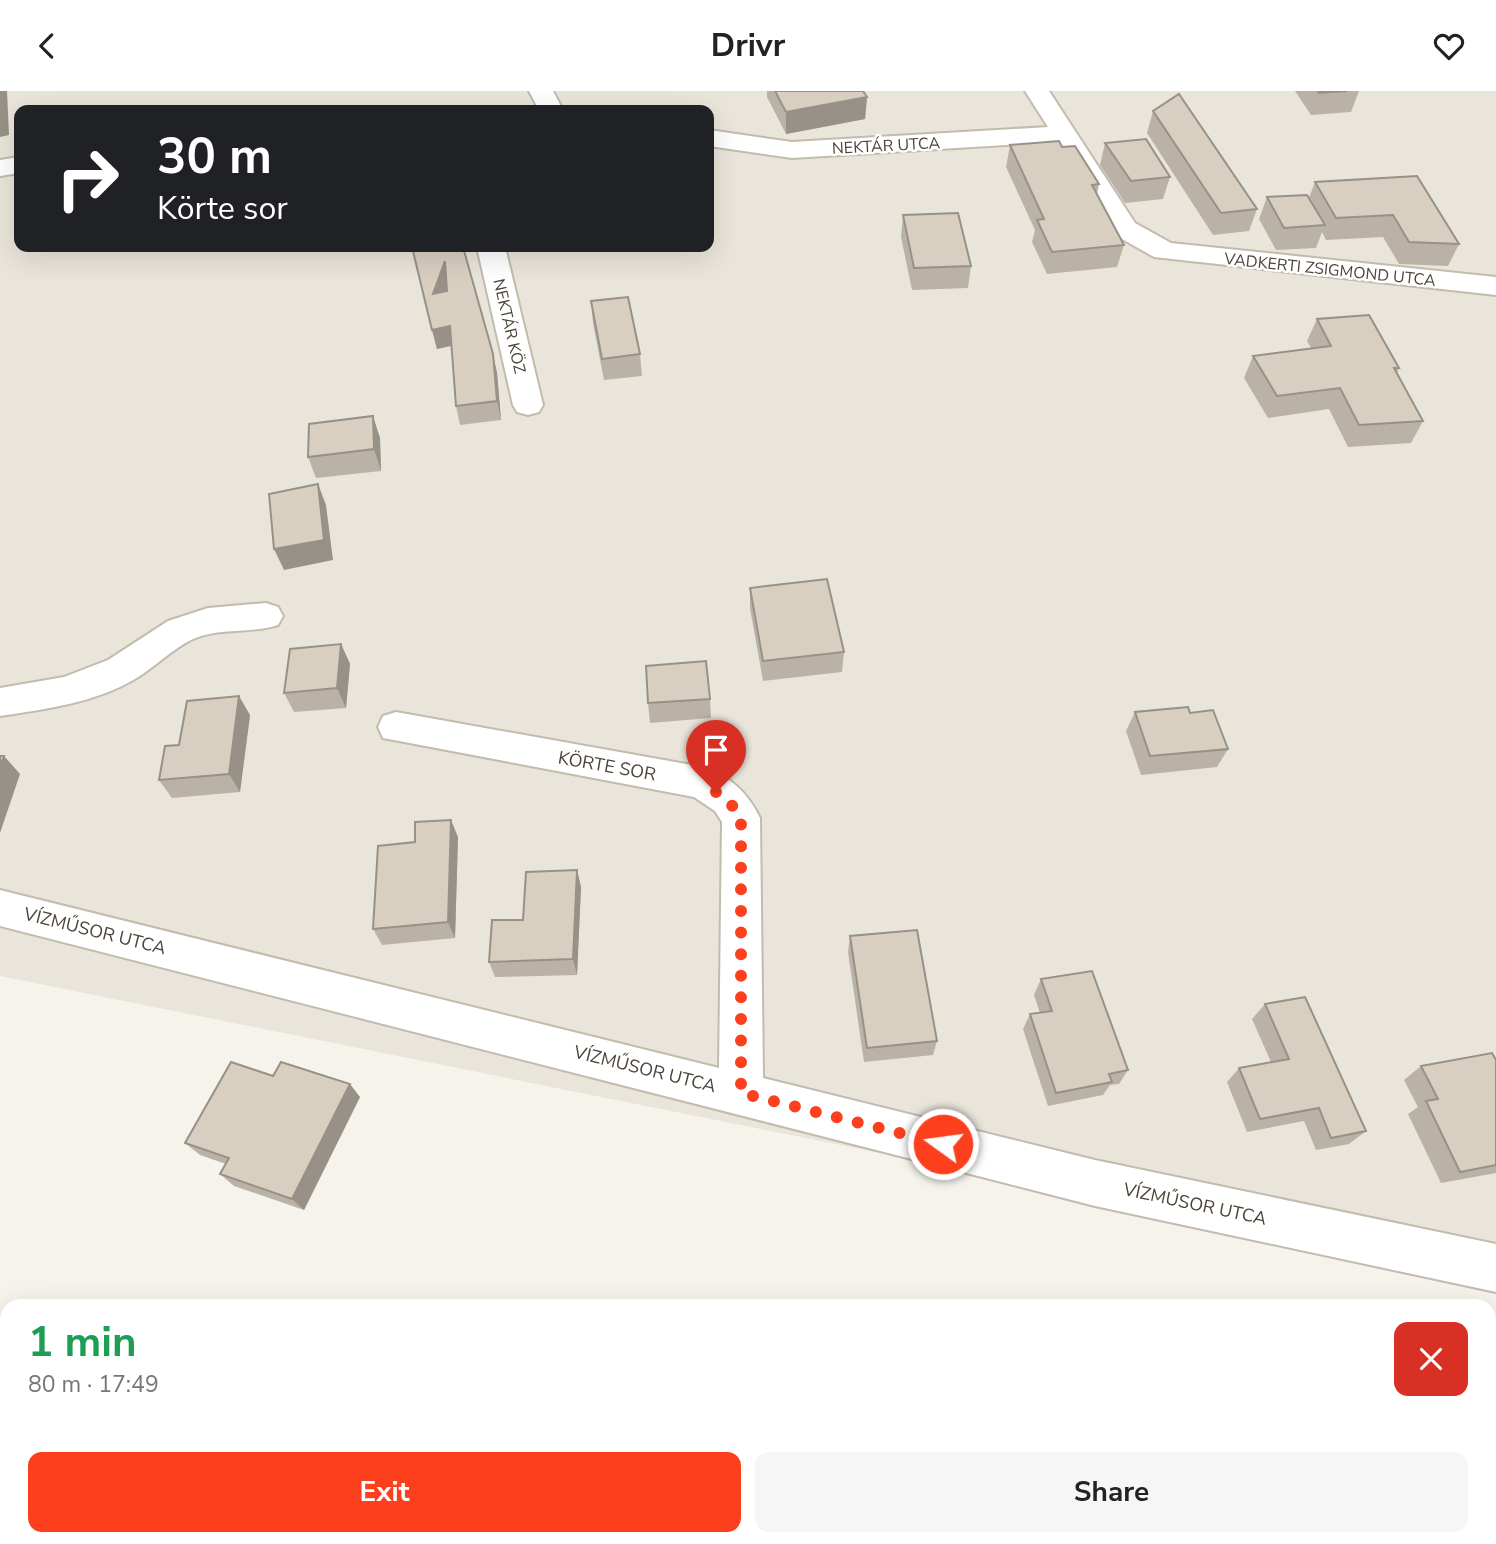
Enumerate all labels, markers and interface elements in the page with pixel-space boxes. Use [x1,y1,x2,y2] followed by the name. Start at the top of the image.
[711,24,785,67] text: Drivr
[28,27,66,65] icon: back
[1430,27,1468,65] icon: heart
[157,123,272,190] text: 30 m
[831,132,941,160] street label: NEKTÁR UTCA
[42,133,133,224] icon: right
[157,187,288,230] text: Körte sor
[1222,248,1437,292] street label: VADKERTI ZSIGMOND UTCA
[487,277,531,376] street label: NEKTÁR KÖZ
[686,720,746,792] pin
[697,731,735,769] icon: arrive
[556,746,658,786] street label: KÖRTE SOR
[20,901,169,960] street label: VÍZMŰSOR UTCA
[570,1039,719,1098] street label: VÍZMŰSOR UTCA
[906,1107,980,1181] position arrow
[1120,1177,1269,1231] street label: VÍZMŰSOR UTCA
[28,1314,137,1371] text: 1 min
[1394,1322,1468,1396] button: close
[28,1369,159,1400] text: 80 m · 17:49
[28,1452,741,1532] button: Exit
[755,1452,1468,1532] button: Share

